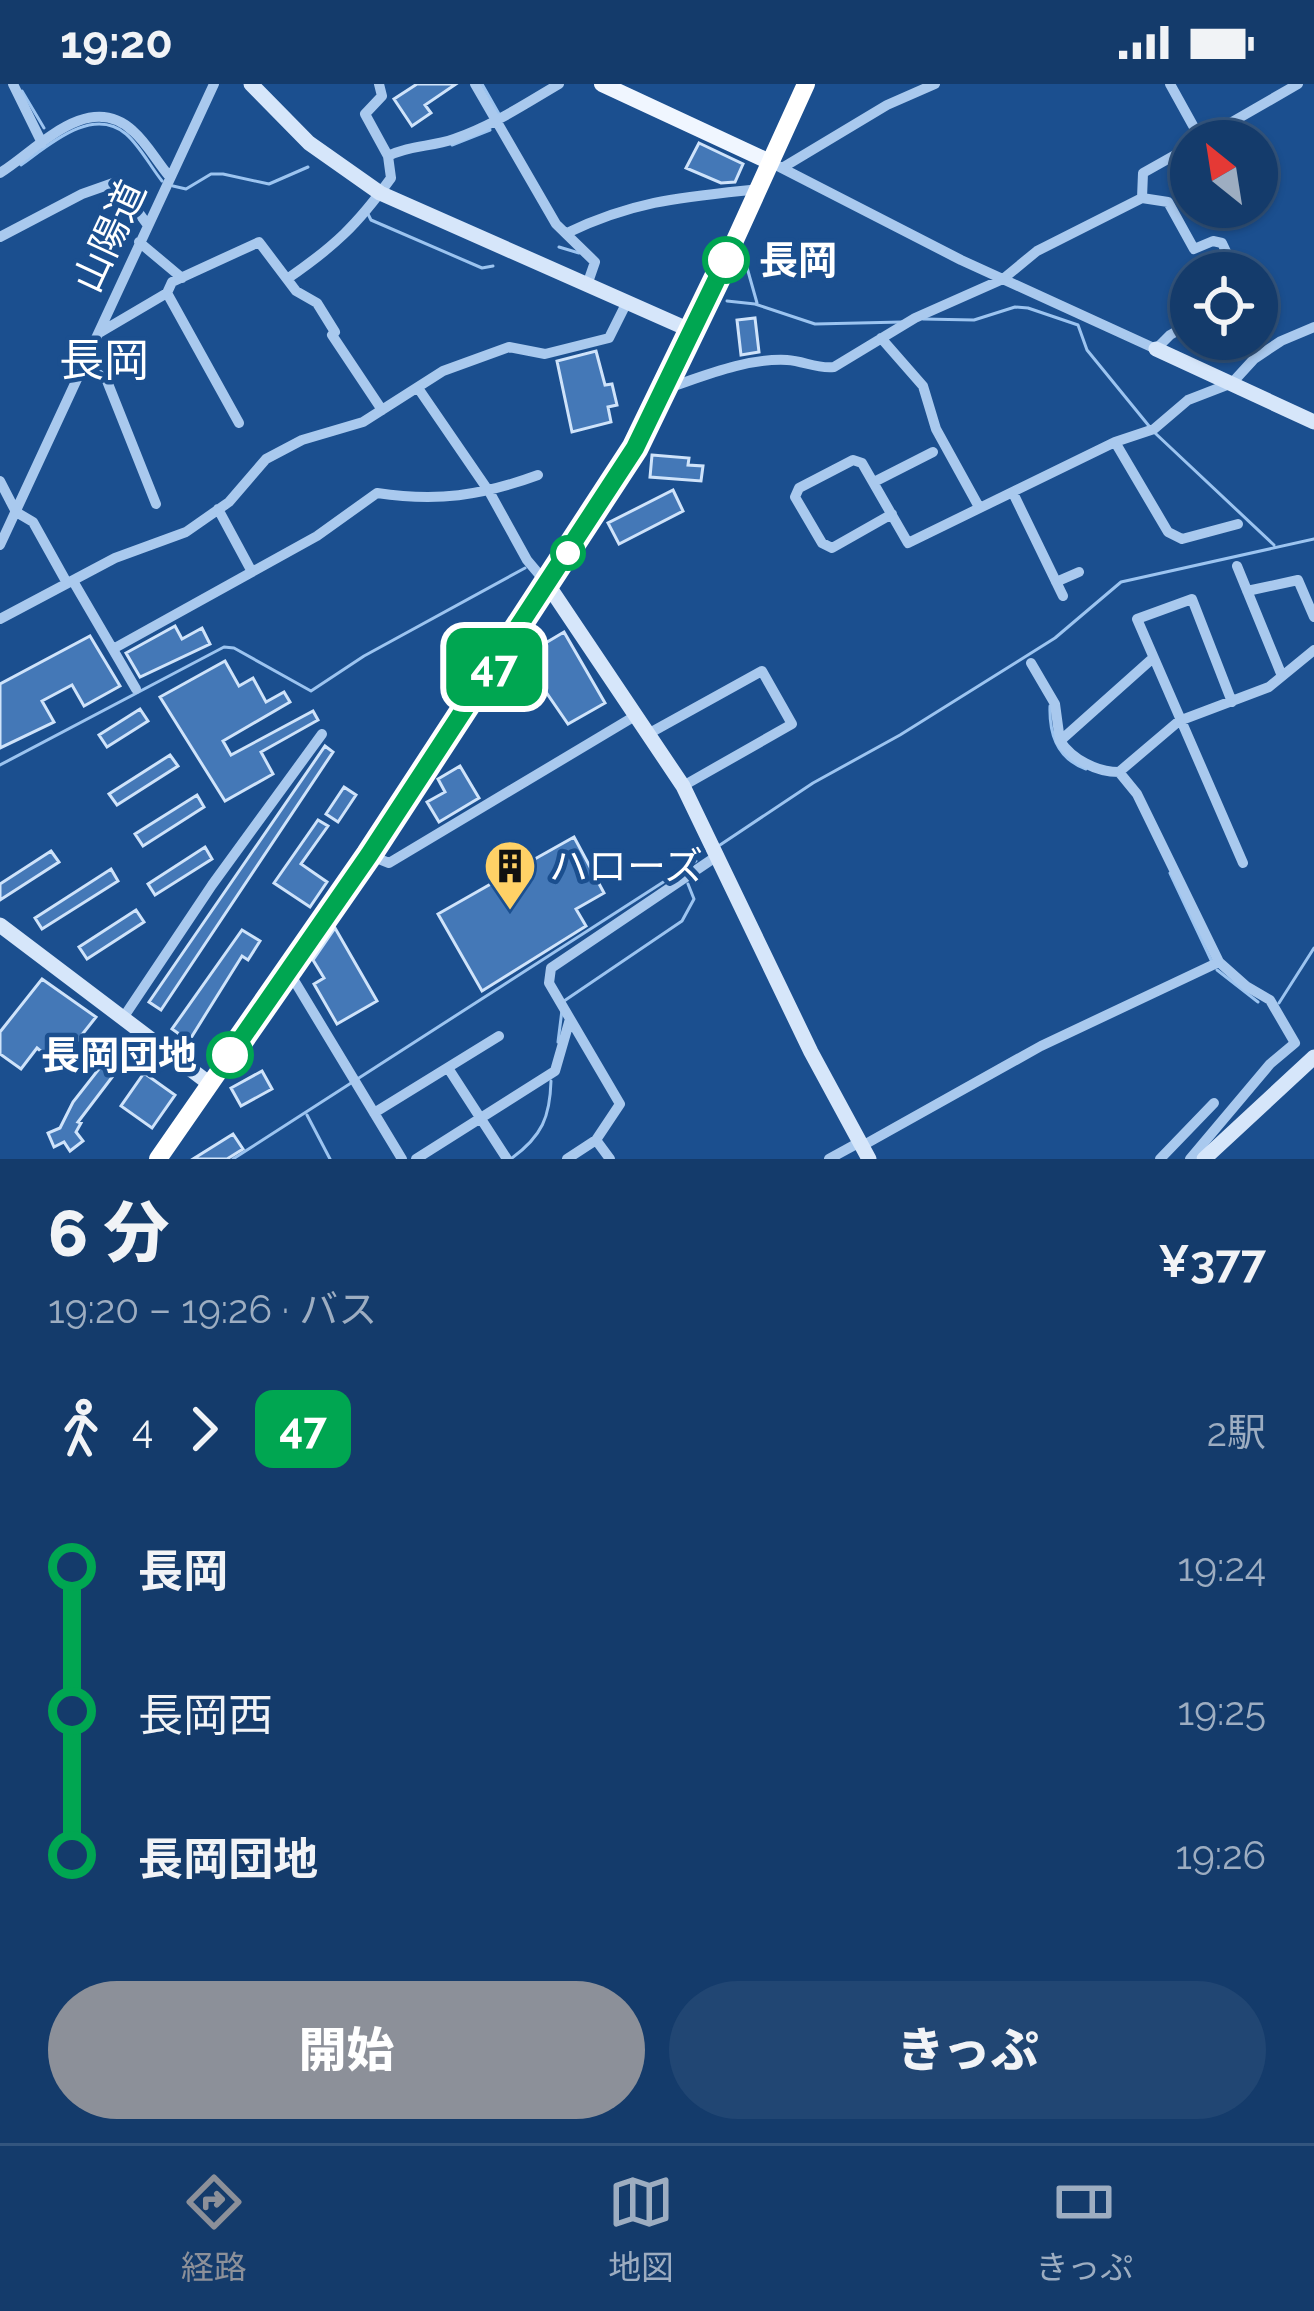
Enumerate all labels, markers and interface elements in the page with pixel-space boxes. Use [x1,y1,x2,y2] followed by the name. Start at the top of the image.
[60,16,173,69] text: 19:20
[1170,120,1278,228] north arrow
[1170,120,1278,360] map controls
[63,173,155,299] street label: 山陽道
[759,237,837,283] place label: 長岡
[704,238,748,282] marker: 長岡
[1170,252,1278,360] button: locate
[59,334,149,387] district label: 長岡
[552,537,584,569] unlabelled marker
[440,628,548,706] line badge: 47
[470,642,518,691] text: 47
[482,838,538,912] building icon: ハローズ
[549,843,703,889] place label: ハローズ
[41,1032,197,1078] place label: 長岡団地
[208,1033,252,1077] marker: 長岡団地
[48,1194,170,1271] text: 6 分
[1158,1235,1266,1288] text: ¥377
[48,1286,377,1332] text: 19:20 – 19:26 · バス
[48,1396,114,1462] icon: walk
[171,1396,237,1462] icon: forward
[279,1404,327,1453] text: 47
[132,1406,153,1452] text: 4
[1207,1409,1266,1455] text: 2駅
[1178,1544,1266,1590] text: 19:24
[138,1545,228,1598] text: 長岡
[1178,1688,1266,1734] text: 19:25
[138,1689,273,1742] text: 長岡西
[1175,1832,1266,1878] text: 19:26
[138,1833,318,1886] text: 長岡団地
[48,1981,645,2119] button: 開始
[669,1981,1266,2119] button: きっぷ
[181,2169,247,2289] tab: 経路
[608,2169,674,2289] tab: 地図
[1036,2169,1133,2289] tab: きっぷ

